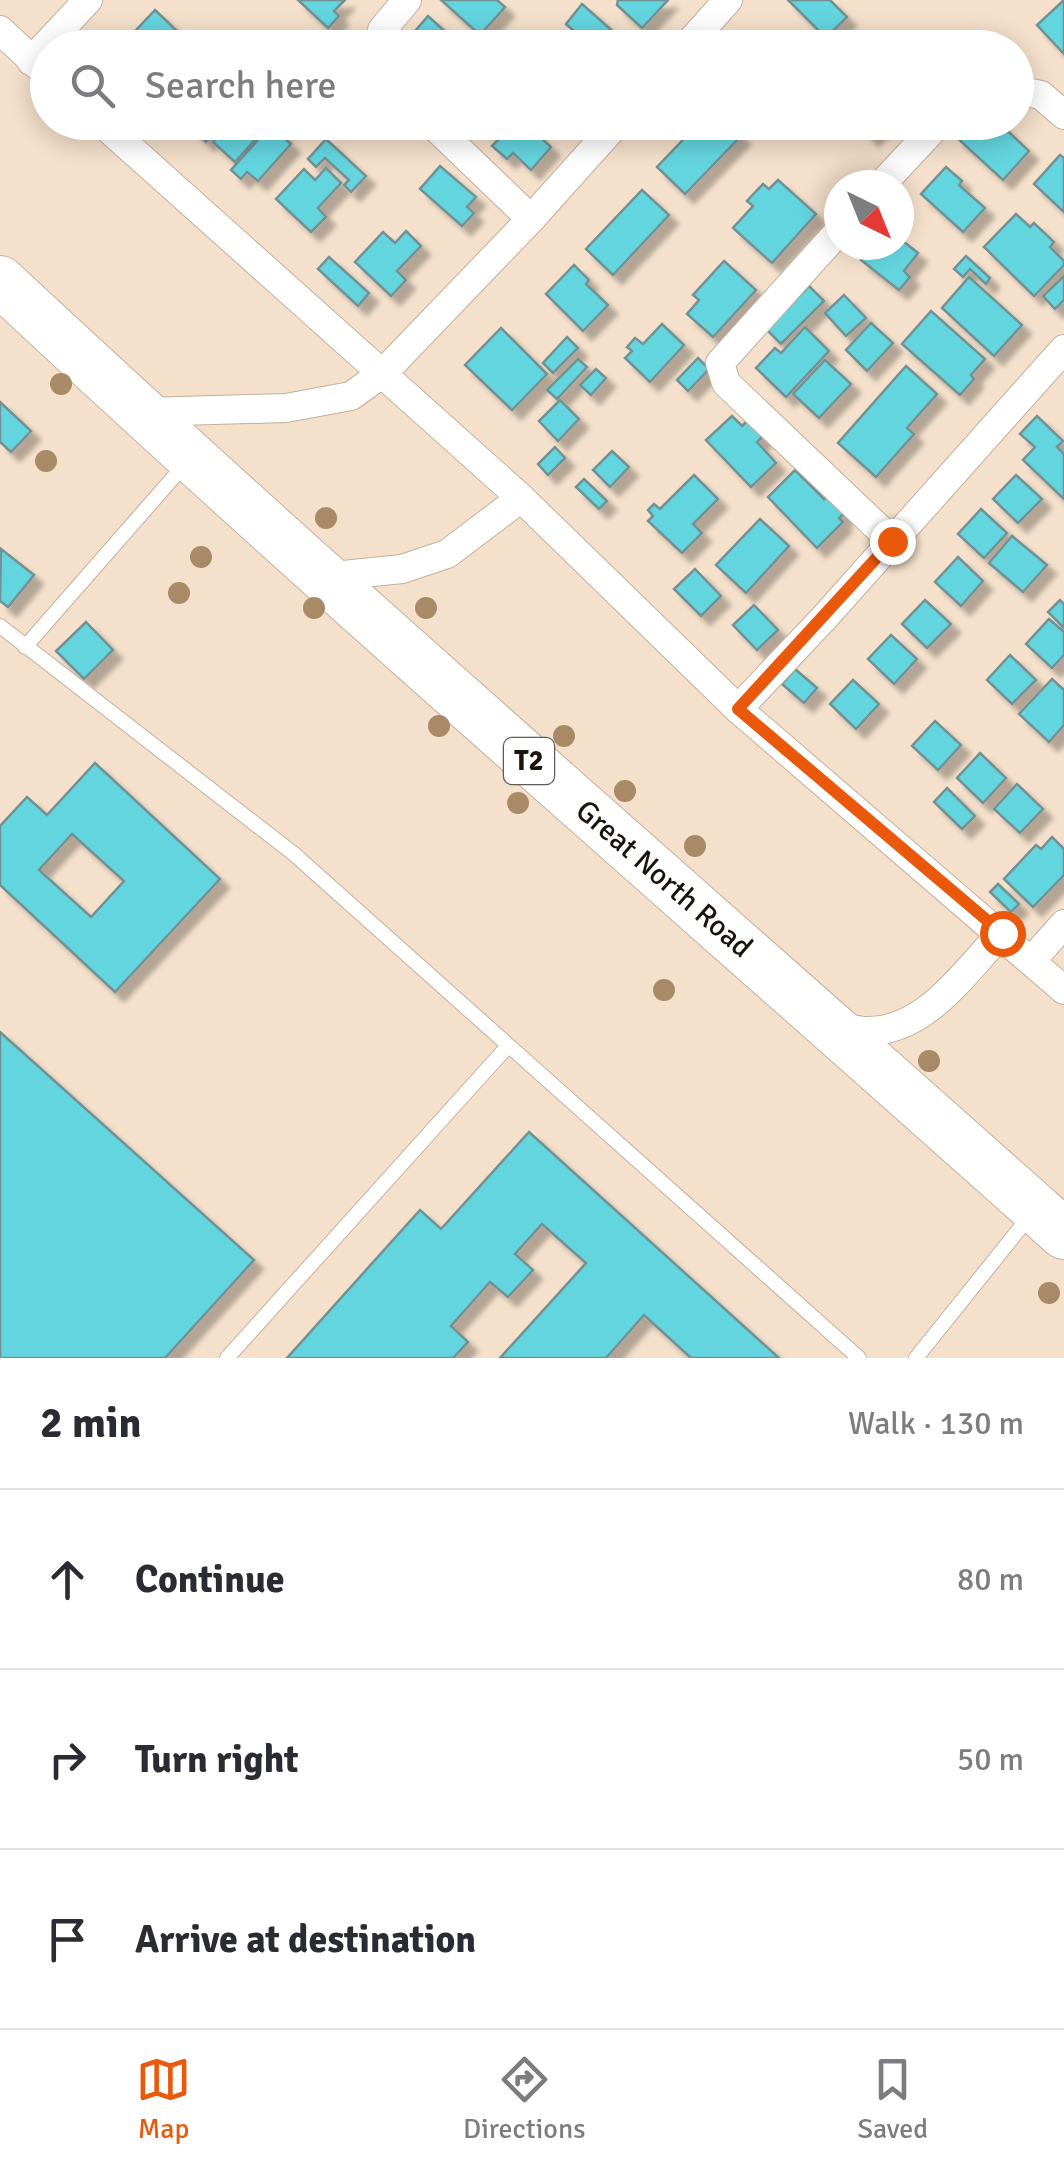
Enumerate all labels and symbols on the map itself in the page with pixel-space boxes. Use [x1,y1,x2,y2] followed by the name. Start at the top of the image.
[824,170,914,260] north arrow
[870,519,916,565] route end
[504,738,554,784] road number: T2
[568,792,760,966] street label: Great North Road
[980,911,1026,957] route start

